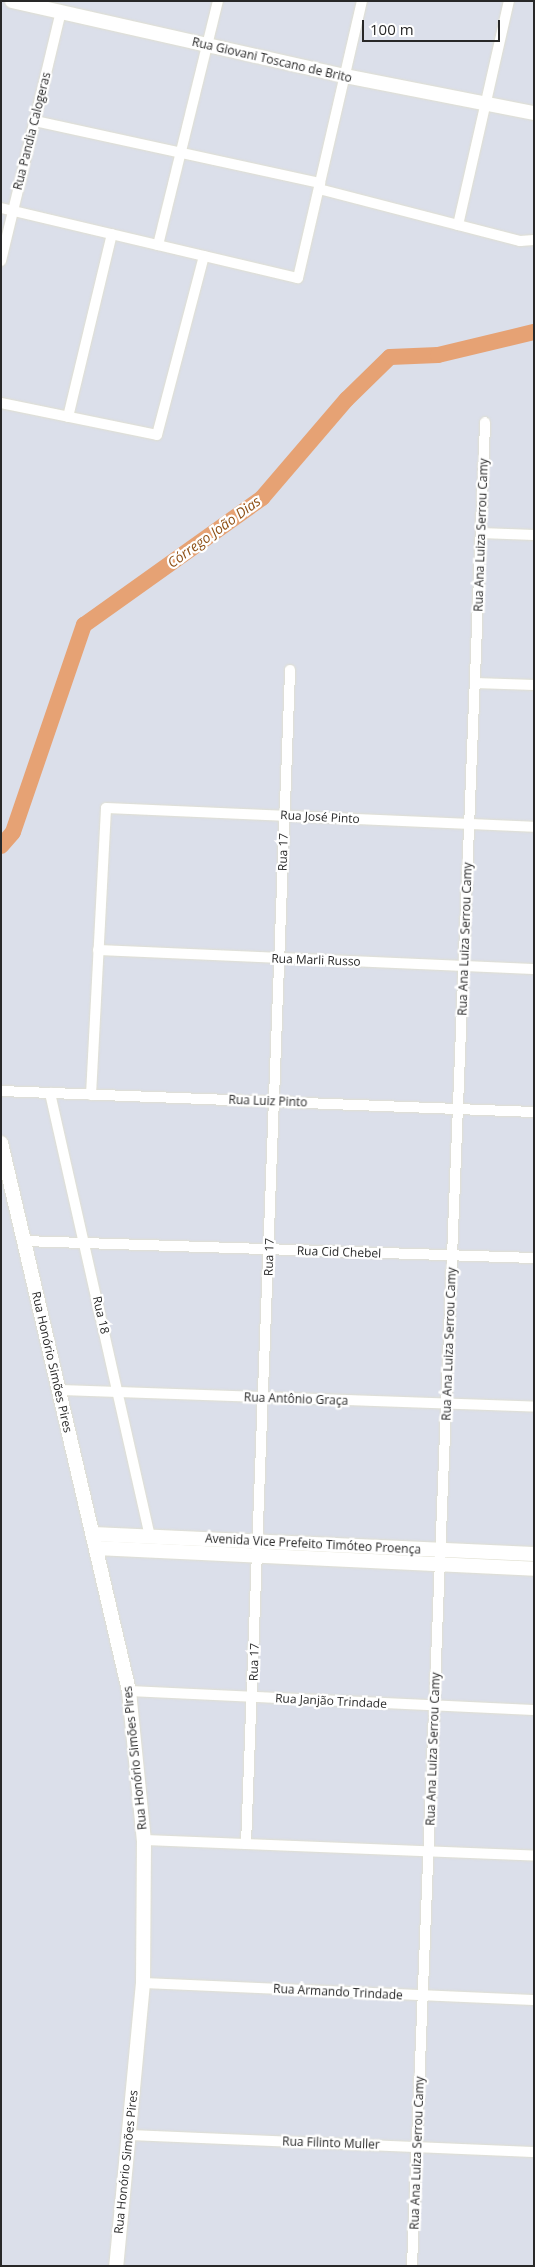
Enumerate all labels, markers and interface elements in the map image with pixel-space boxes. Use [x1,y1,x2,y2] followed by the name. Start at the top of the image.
[365,10,502,42] scale bar
[370,19,414,39] text: 100 m
[191,35,353,85] street label: Rua Giovani Toscano de Brito
[10,71,54,191] street label: Rua Pandia Calogeras
[471,458,491,612] street label: Rua Ana Luiza Serrou Camy
[164,493,264,571] water label: Córrego João Dias
[280,808,360,826] street label: Rua José Pinto
[275,833,291,871] street label: Rua 17
[455,862,475,1016] street label: Rua Ana Luiza Serrou Camy
[271,951,361,969] street label: Rua Marli Russo
[228,1092,308,1110] street label: Rua Luiz Pinto
[261,1238,277,1276] street label: Rua 17
[297,1243,381,1261] street label: Rua Cid Chebel
[439,1267,459,1421] street label: Rua Ana Luiza Serrou Camy
[29,1290,75,1434] street label: Rua Honório Simões Pires
[90,1295,112,1335] street label: Rua 18
[244,1390,348,1408] street label: Rua Antônio Graça
[205,1531,421,1557] street label: Avenida Vice Prefeito Timóteo Proença
[246,1643,262,1681] street label: Rua 17
[423,1672,443,1826] street label: Rua Ana Luiza Serrou Camy
[120,1685,150,1831] street label: Rua Honório Simões Pires
[275,1691,387,1711] street label: Rua Janjão Trindade
[273,1981,403,2003] street label: Rua Armando Trindade
[407,2076,427,2230] street label: Rua Ana Luiza Serrou Camy
[111,2089,141,2235] street label: Rua Honório Simões Pires
[282,2134,380,2152] street label: Rua Filinto Muller

